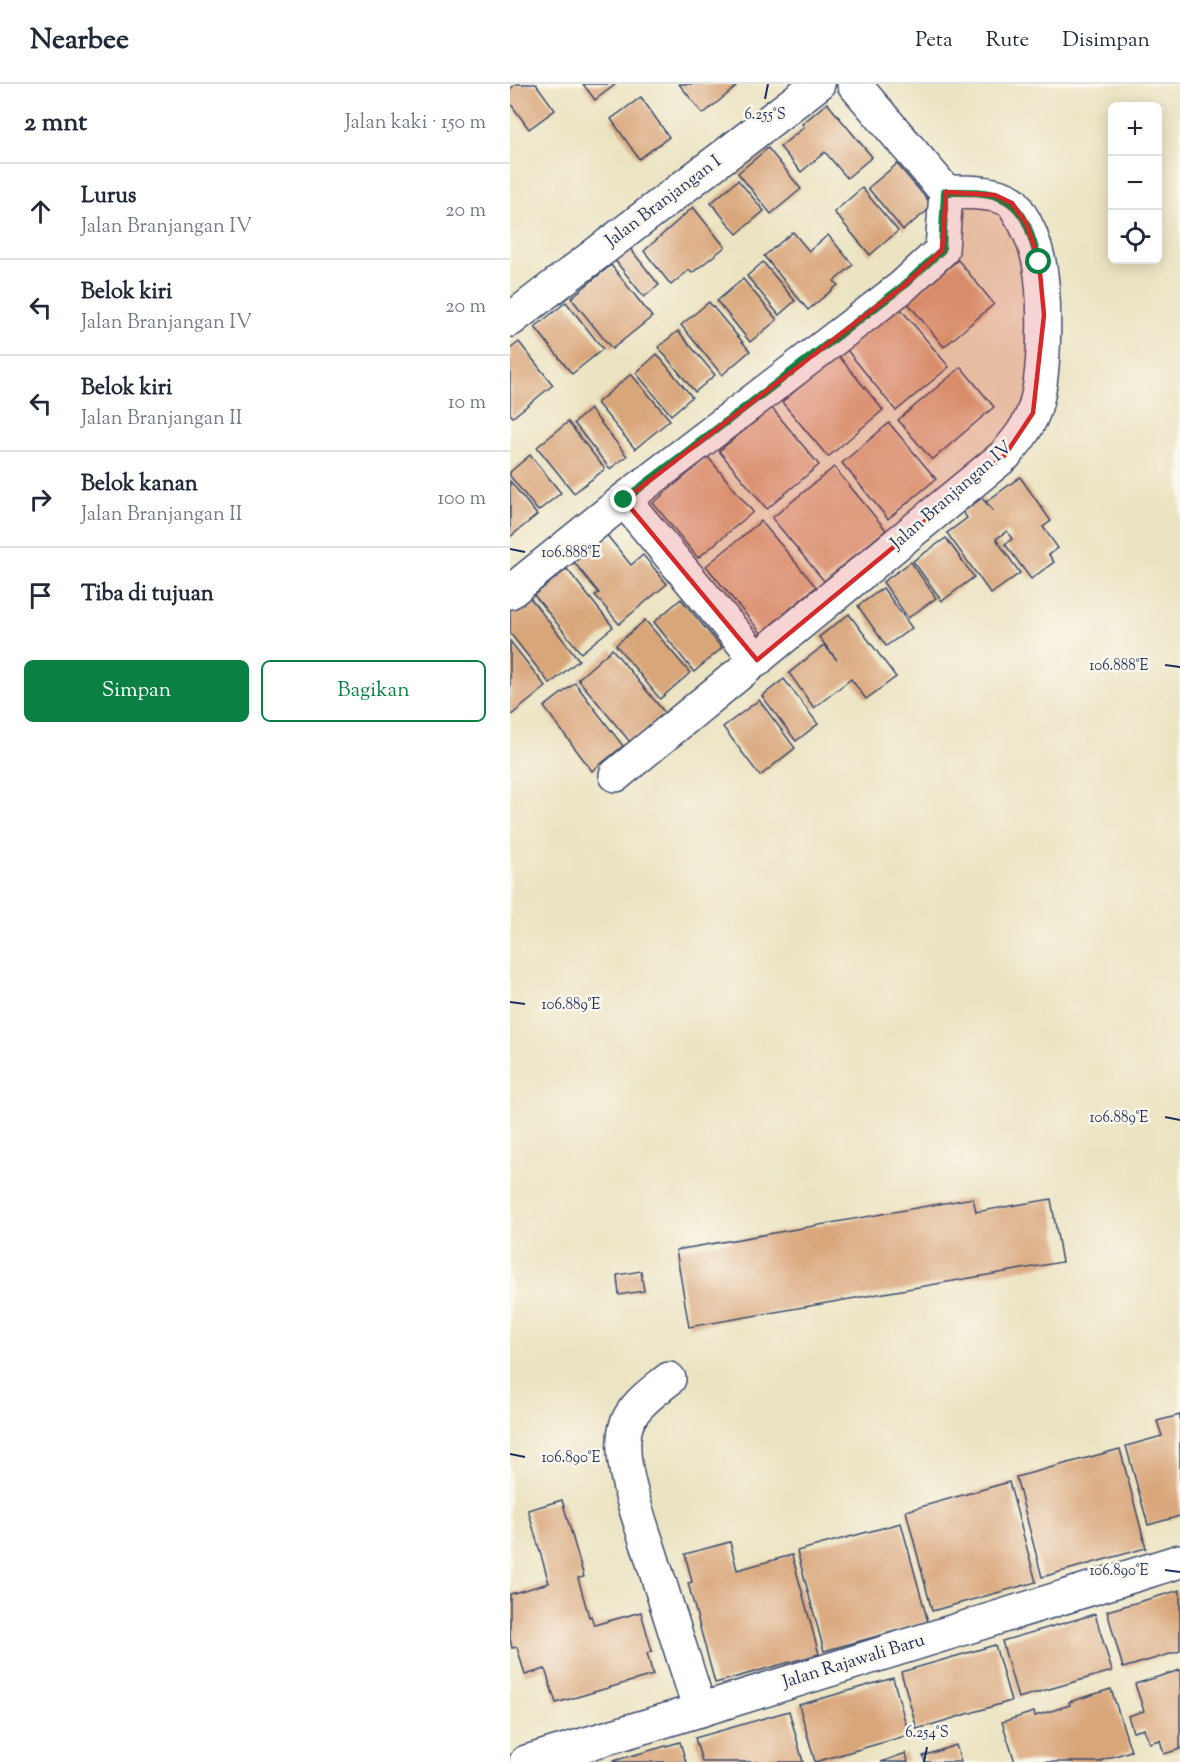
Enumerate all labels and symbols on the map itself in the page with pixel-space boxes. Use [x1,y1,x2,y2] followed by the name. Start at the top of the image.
[744,105,786,126] text: 6.255°S
[600,150,728,255] street label: Jalan Branjangan I
[1025,248,1051,274] route start
[885,435,1019,557] street label: Jalan Branjangan IV
[610,486,636,512] route end
[541,543,601,564] text: 106.888°E
[1089,656,1149,677] text: 106.888°E
[542,995,600,1016] text: 106.889°E
[1090,1108,1148,1129] text: 106.889°E
[541,1448,601,1469] text: 106.890°E
[1089,1561,1149,1582] text: 106.890°E
[779,1628,928,1696] street label: Jalan Rajawali Baru
[905,1723,949,1744] text: 6.254°S

